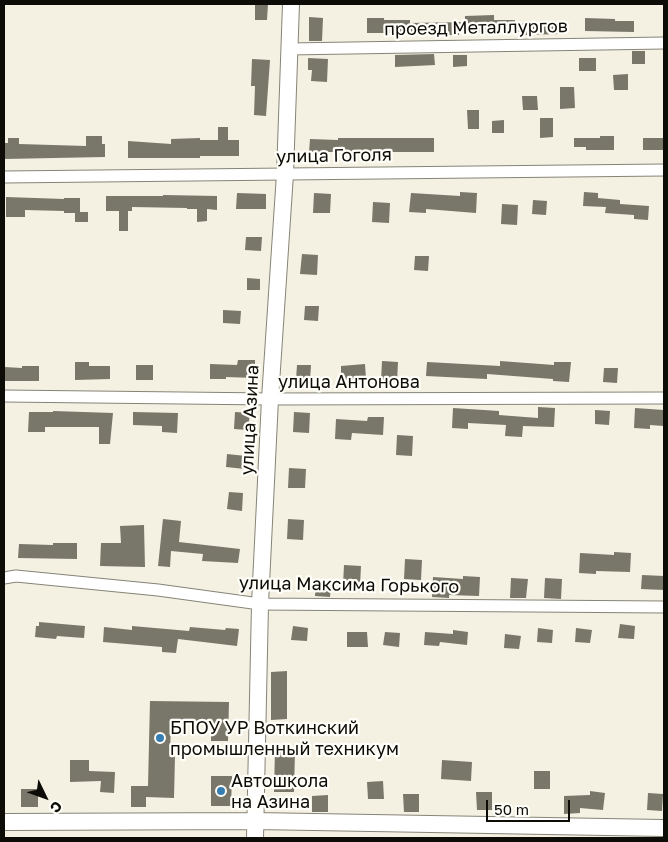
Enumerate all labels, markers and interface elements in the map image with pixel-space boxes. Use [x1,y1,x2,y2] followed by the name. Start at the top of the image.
[384,16,568,40] street label: проезд Металлургов
[276,144,392,168] street label: улица Гоголя
[236,364,264,476] street label: улица Азина
[278,371,420,393] street label: улица Антонова
[239,572,459,598] street label: улица Максима Горького
[170,717,399,760] place label: БПОУ УР Воткинский промышленный техникум
[154,732,166,744] marker: БПОУ УР Воткинский промышленный техникум
[231,770,328,812] place label: Автошкола на Азина
[20,772,70,822] north arrow
[215,785,227,797] marker: Автошкола на Азина
[488,790,572,822] scale bar
[47,798,66,817] text: С
[494,800,529,818] text: 50 m

